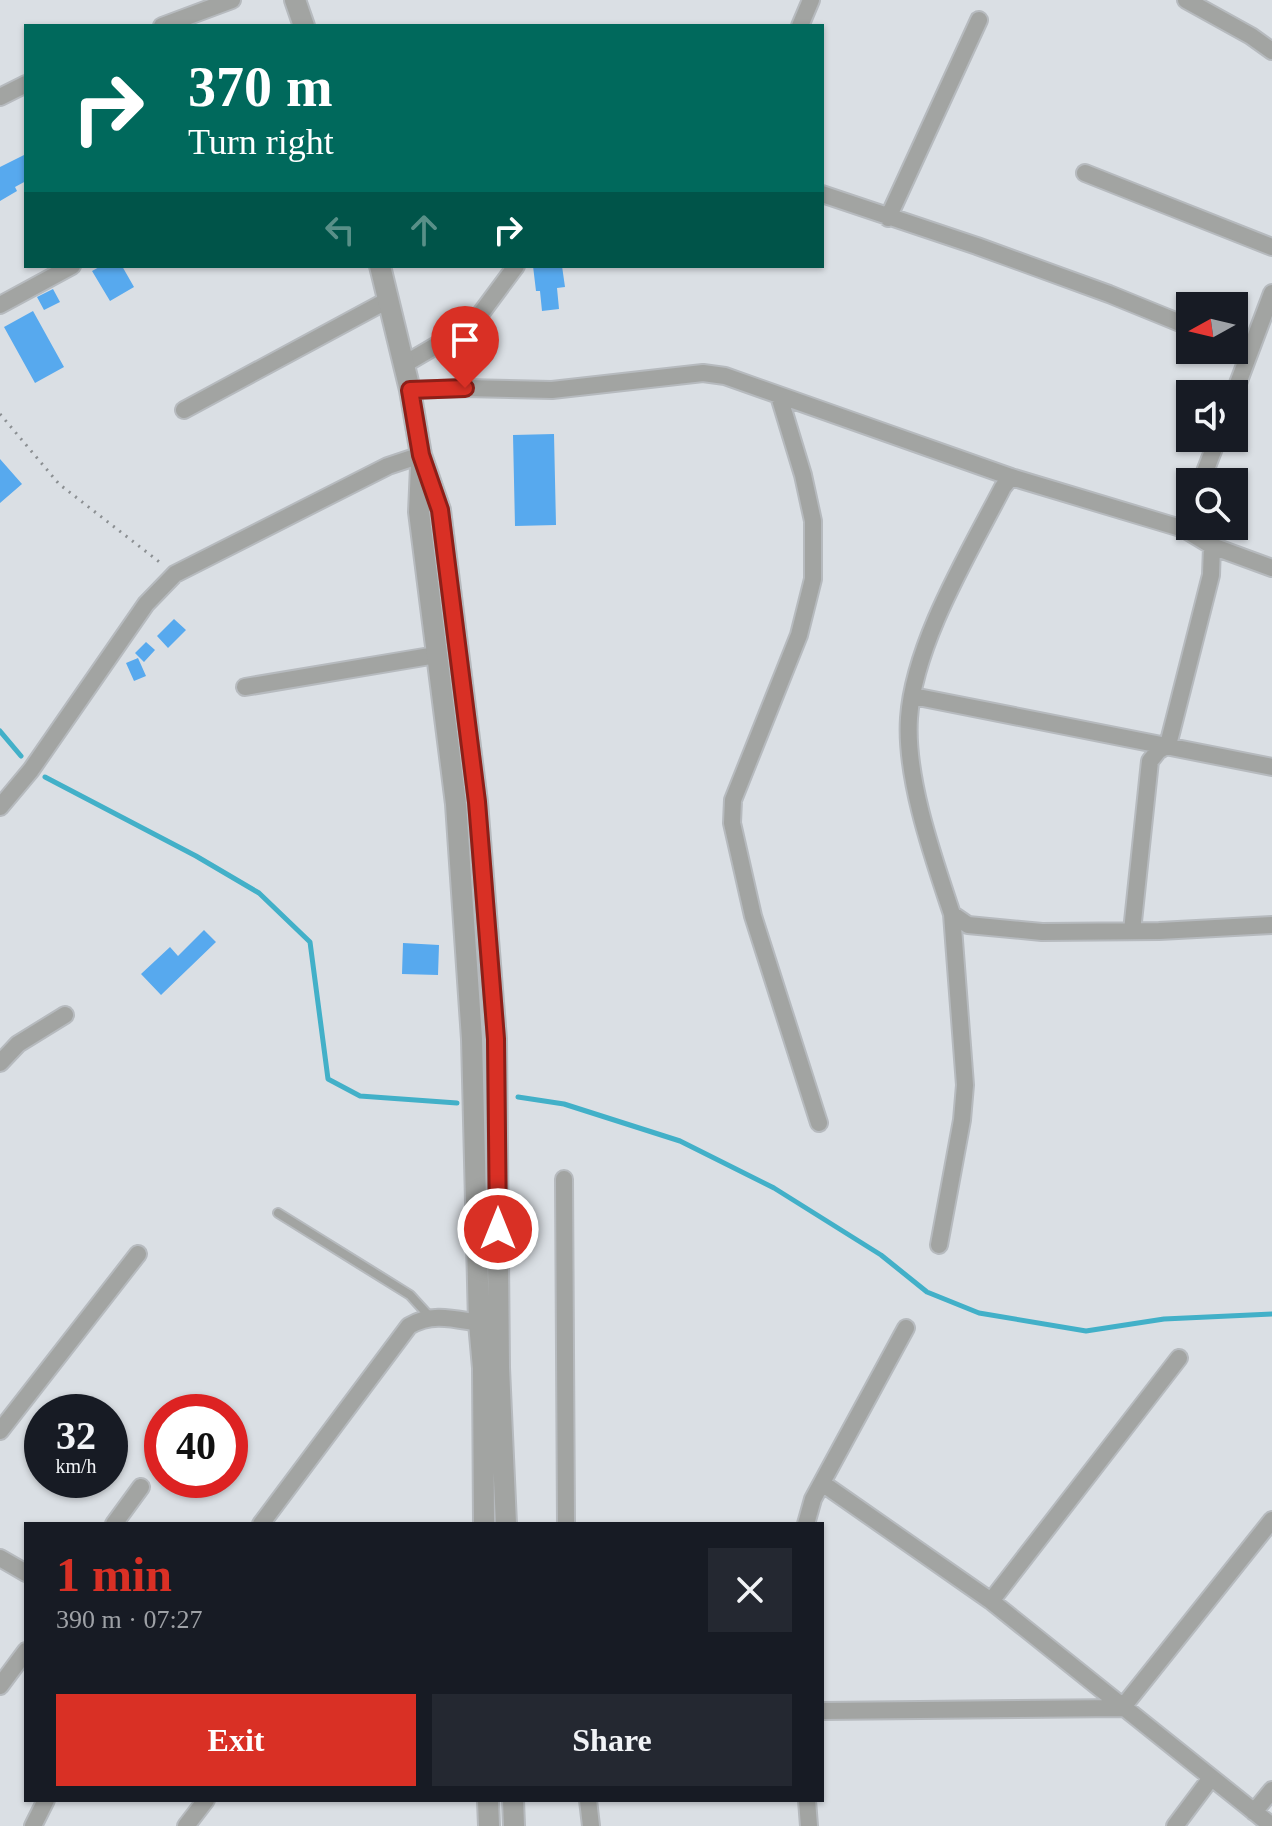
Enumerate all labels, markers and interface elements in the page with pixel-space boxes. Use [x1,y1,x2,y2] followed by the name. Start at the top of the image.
[56,56,160,160] icon: right
[188,56,333,118] text: 370 m
[188,122,334,162] text: Turn right
[318,208,362,252] icon: left
[402,208,446,252] icon: ahead
[486,208,530,252] icon: right
[1176,292,1248,364] north arrow
[1176,292,1248,540] map controls
[431,306,499,388] pin
[443,318,487,362] icon: arrive
[1176,380,1248,452] button: sound
[1176,468,1248,540] button: search
[456,1187,540,1271] position arrow
[144,1394,248,1498] speed limit sign: 40
[56,1413,96,1458] text: 32
[55,1455,97,1477] text: km/h
[56,1548,172,1601] text: 1 min
[708,1548,792,1632] button: close
[56,1605,203,1634] text: 390 m · 07:27
[56,1694,416,1786] button: Exit
[432,1694,792,1786] button: Share

